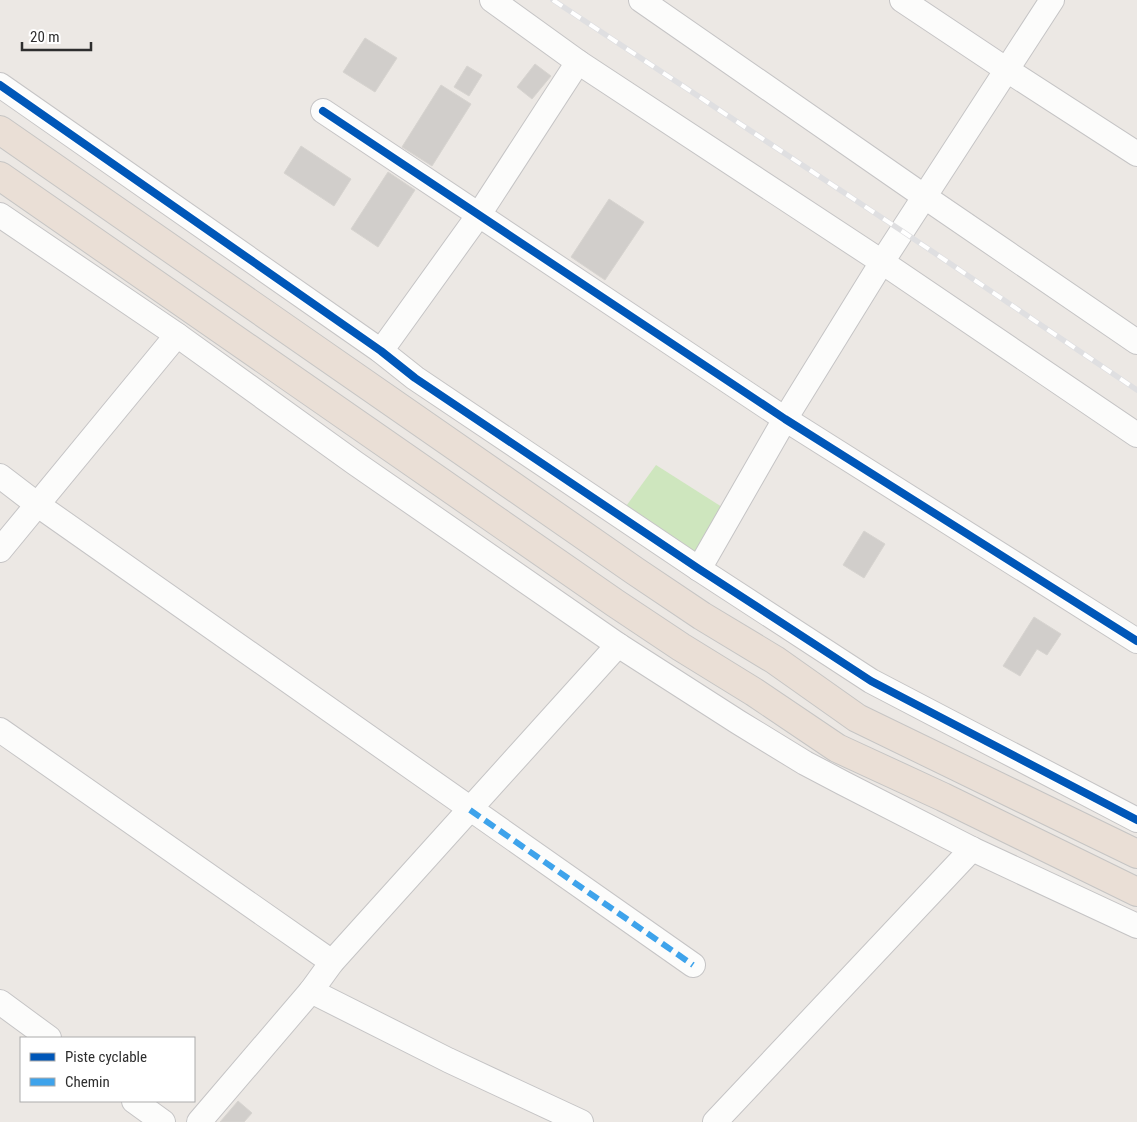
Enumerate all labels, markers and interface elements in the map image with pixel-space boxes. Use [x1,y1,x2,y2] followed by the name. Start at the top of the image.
[22,20,91,52] scale bar
[30,28,60,46] text: 20 m
[20,1037,195,1102] legend
[65,1048,147,1066] text: Piste cyclable
[65,1073,110,1091] text: Chemin

